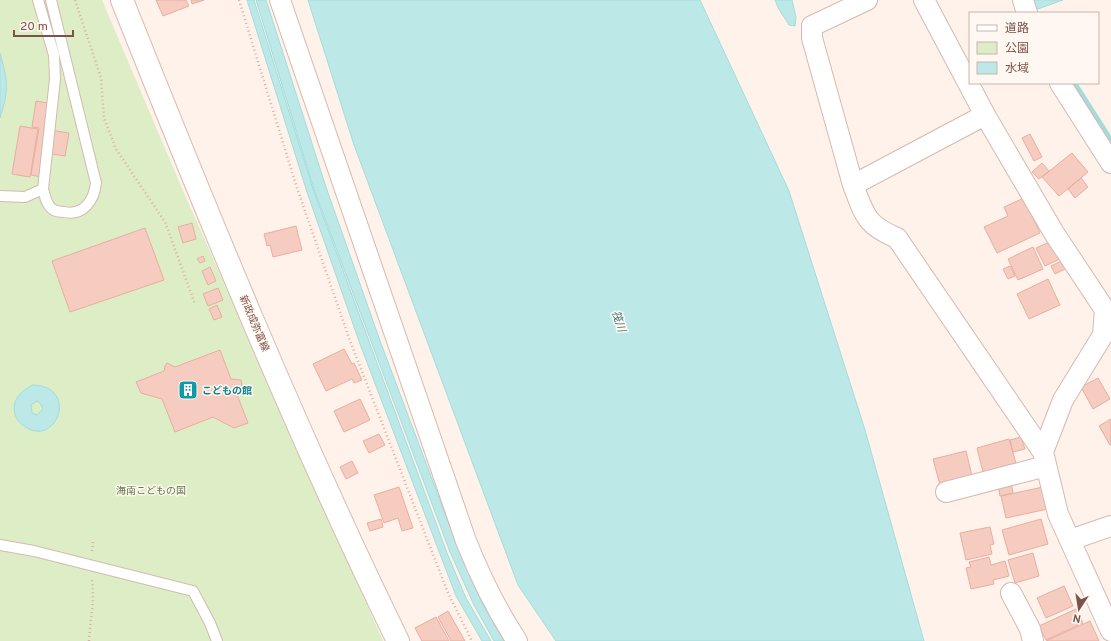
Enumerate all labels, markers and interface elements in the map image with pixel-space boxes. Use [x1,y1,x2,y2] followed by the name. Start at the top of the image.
[14,12,73,38] scale bar
[969,12,1099,84] legend
[20,19,48,35] text: 20 m
[1005,21,1029,37] text: 道路
[1005,41,1029,57] text: 公園
[1005,61,1029,77] text: 水域
[236,293,271,354] street label: 新政成弥富線
[608,309,629,335] water label: 筏川
[177,379,199,401] building icon: こどもの館
[202,385,252,398] place label: こどもの館
[116,485,186,498] park label: 海南こどもの国
[1059,589,1099,629] north arrow
[1072,610,1082,625] text: N

